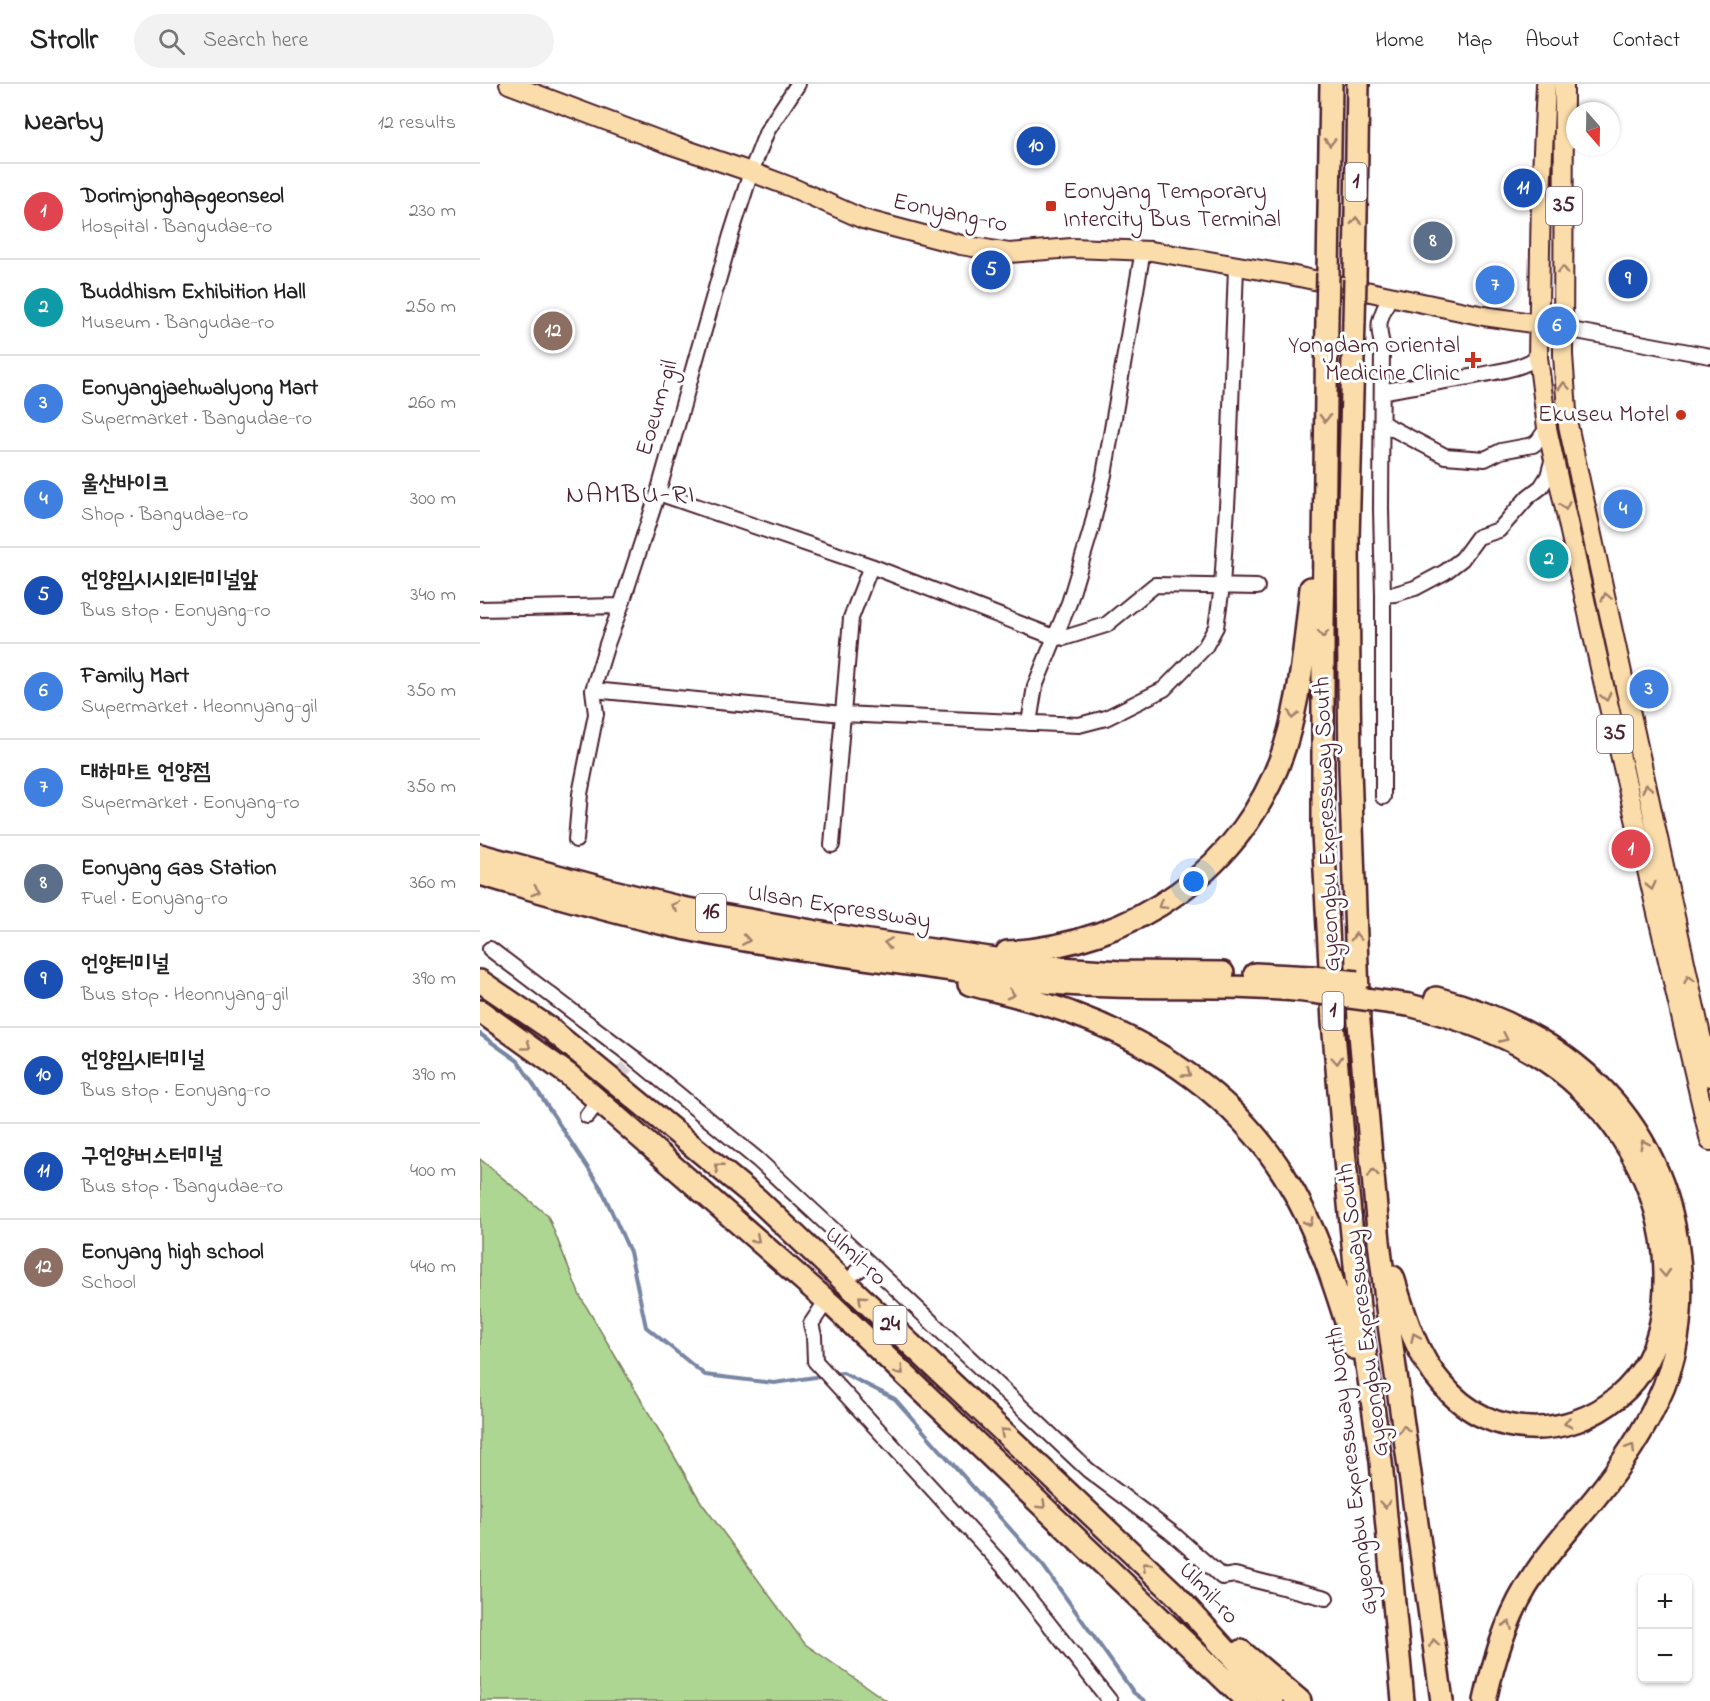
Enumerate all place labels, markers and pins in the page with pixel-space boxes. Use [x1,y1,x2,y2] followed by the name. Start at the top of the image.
[1016,124,1056,168] pin: 10
[1504,166,1542,210] pin: 11
[1063,175,1281,239] place label: Eonyang Temporary Intercity Bus Terminal
[1044,199,1058,213] marker: Eonyang Temporary Intercity Bus Terminal
[1414,218,1452,264] pin: 8
[972,248,1010,292] pin: 5
[1608,256,1648,302] pin: 9
[1476,262,1514,308] pin: 7
[1538,304,1576,348] pin: 6
[534,308,572,354] pin: 12
[1288,329,1460,392] place label: Yongdam Oriental Medicine Clinic
[1464,351,1482,369] marker: Yongdam Oriental Medicine Clinic
[1538,398,1669,433] place label: Ekuseu Motel
[1674,408,1688,422] marker: Ekuseu Motel
[1604,486,1642,532] pin: 4
[1530,536,1568,582] pin: 2
[1630,666,1668,712] pin: 3
[1612,826,1650,872] pin: 1

